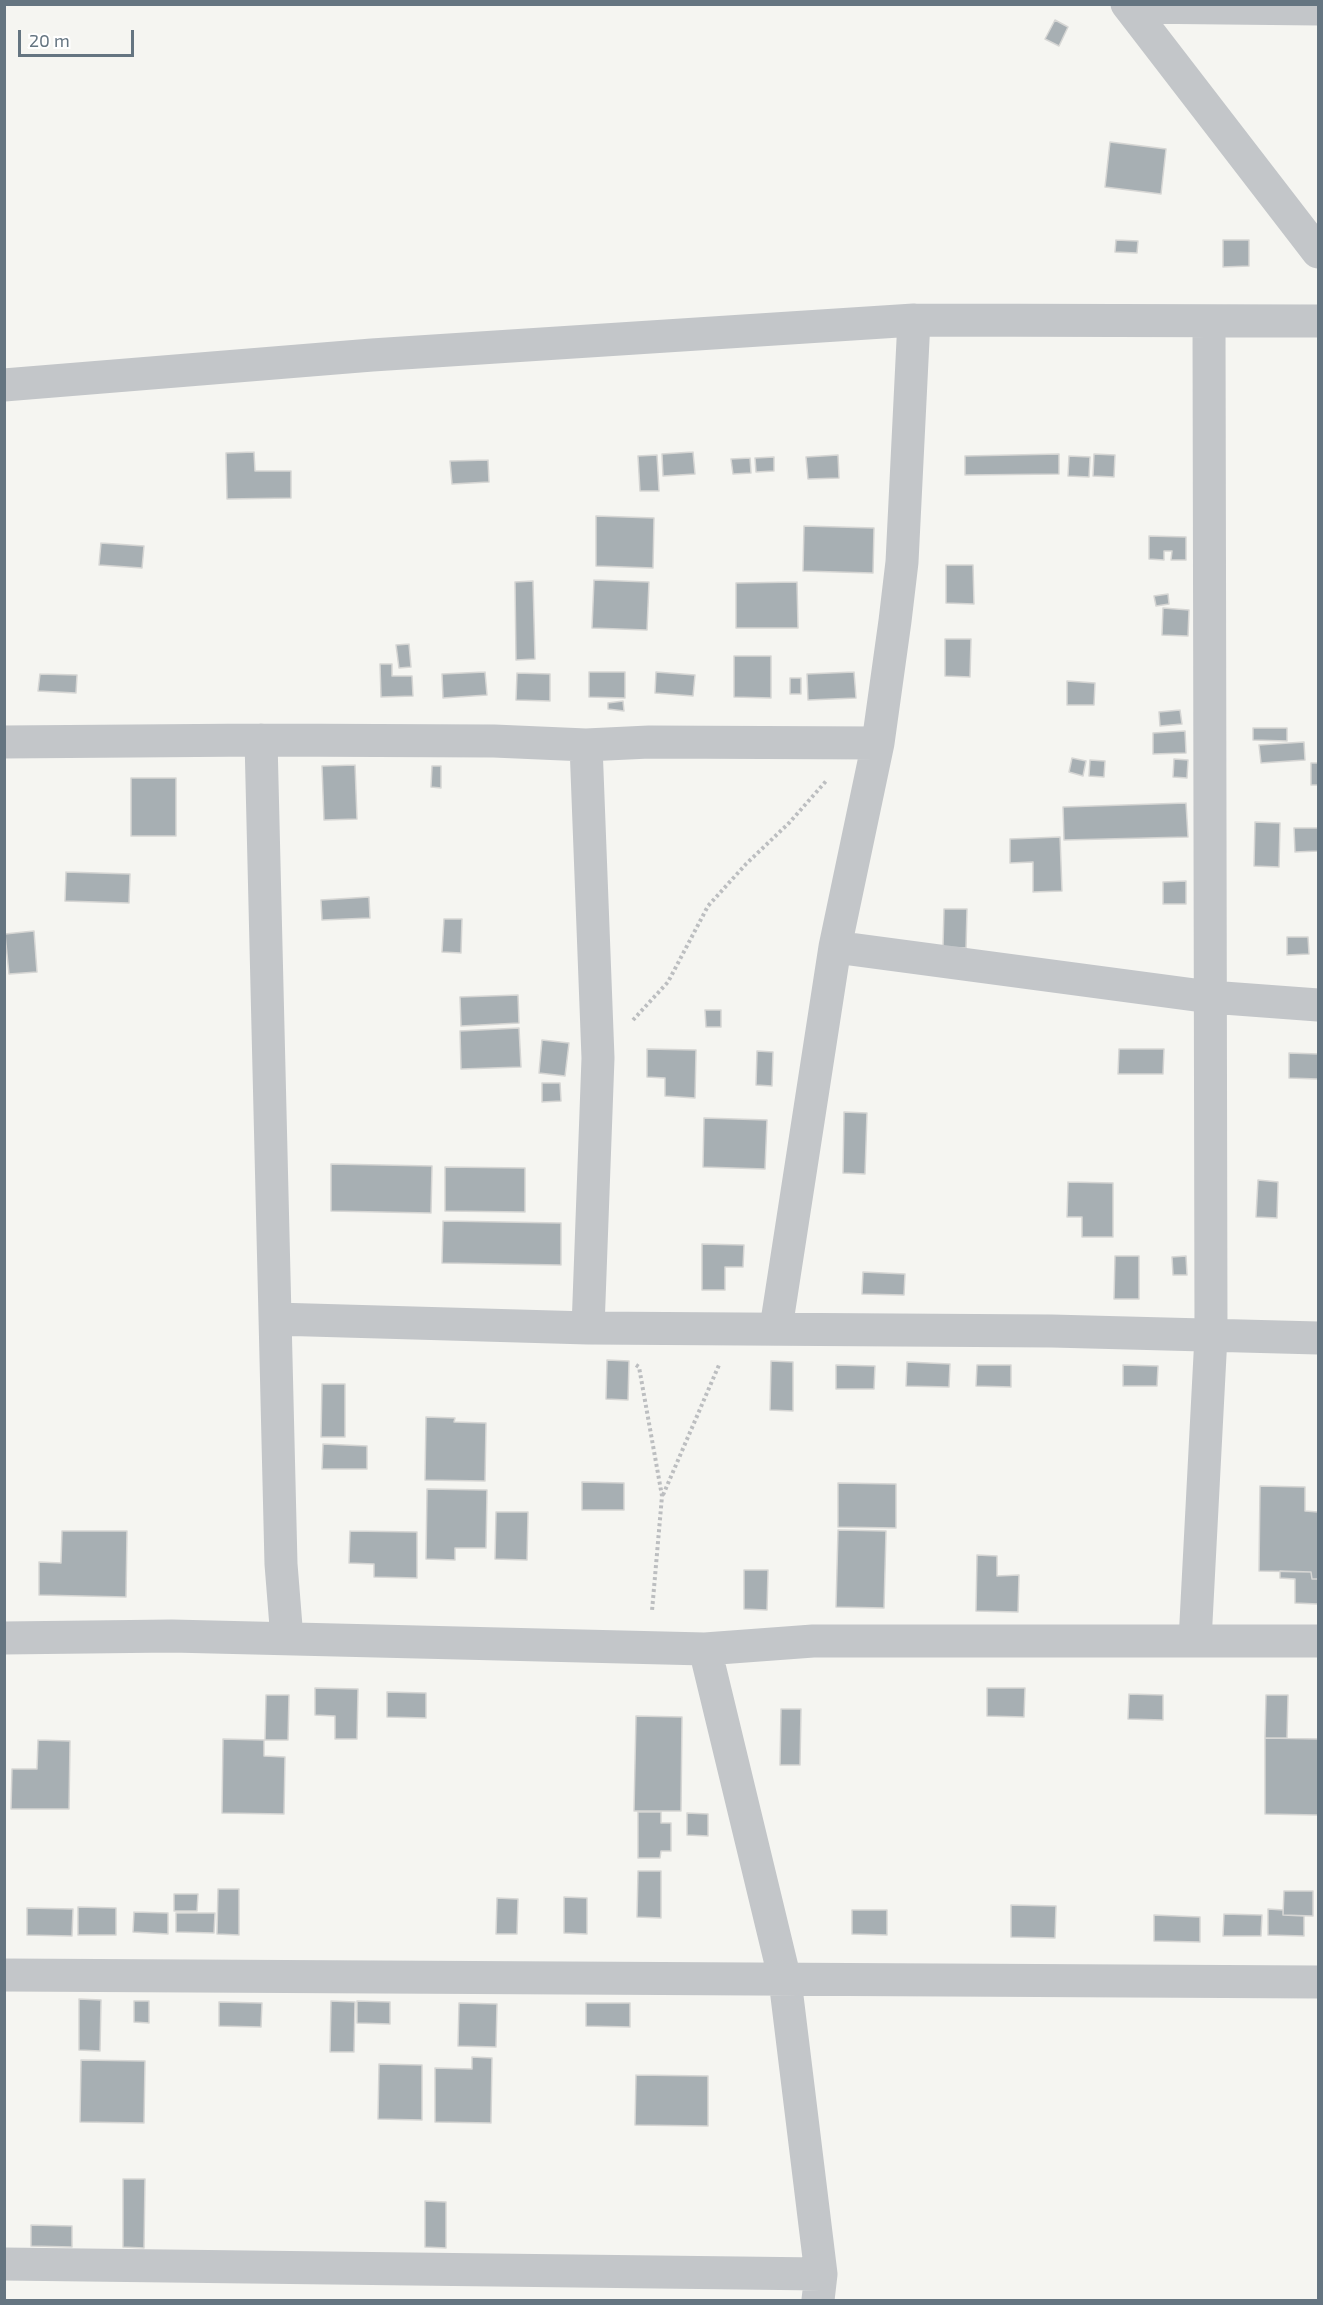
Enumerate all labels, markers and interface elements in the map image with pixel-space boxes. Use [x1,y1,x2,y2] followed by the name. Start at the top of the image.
[21,18,136,56] scale bar
[29,29,70,51] text: 20 m

